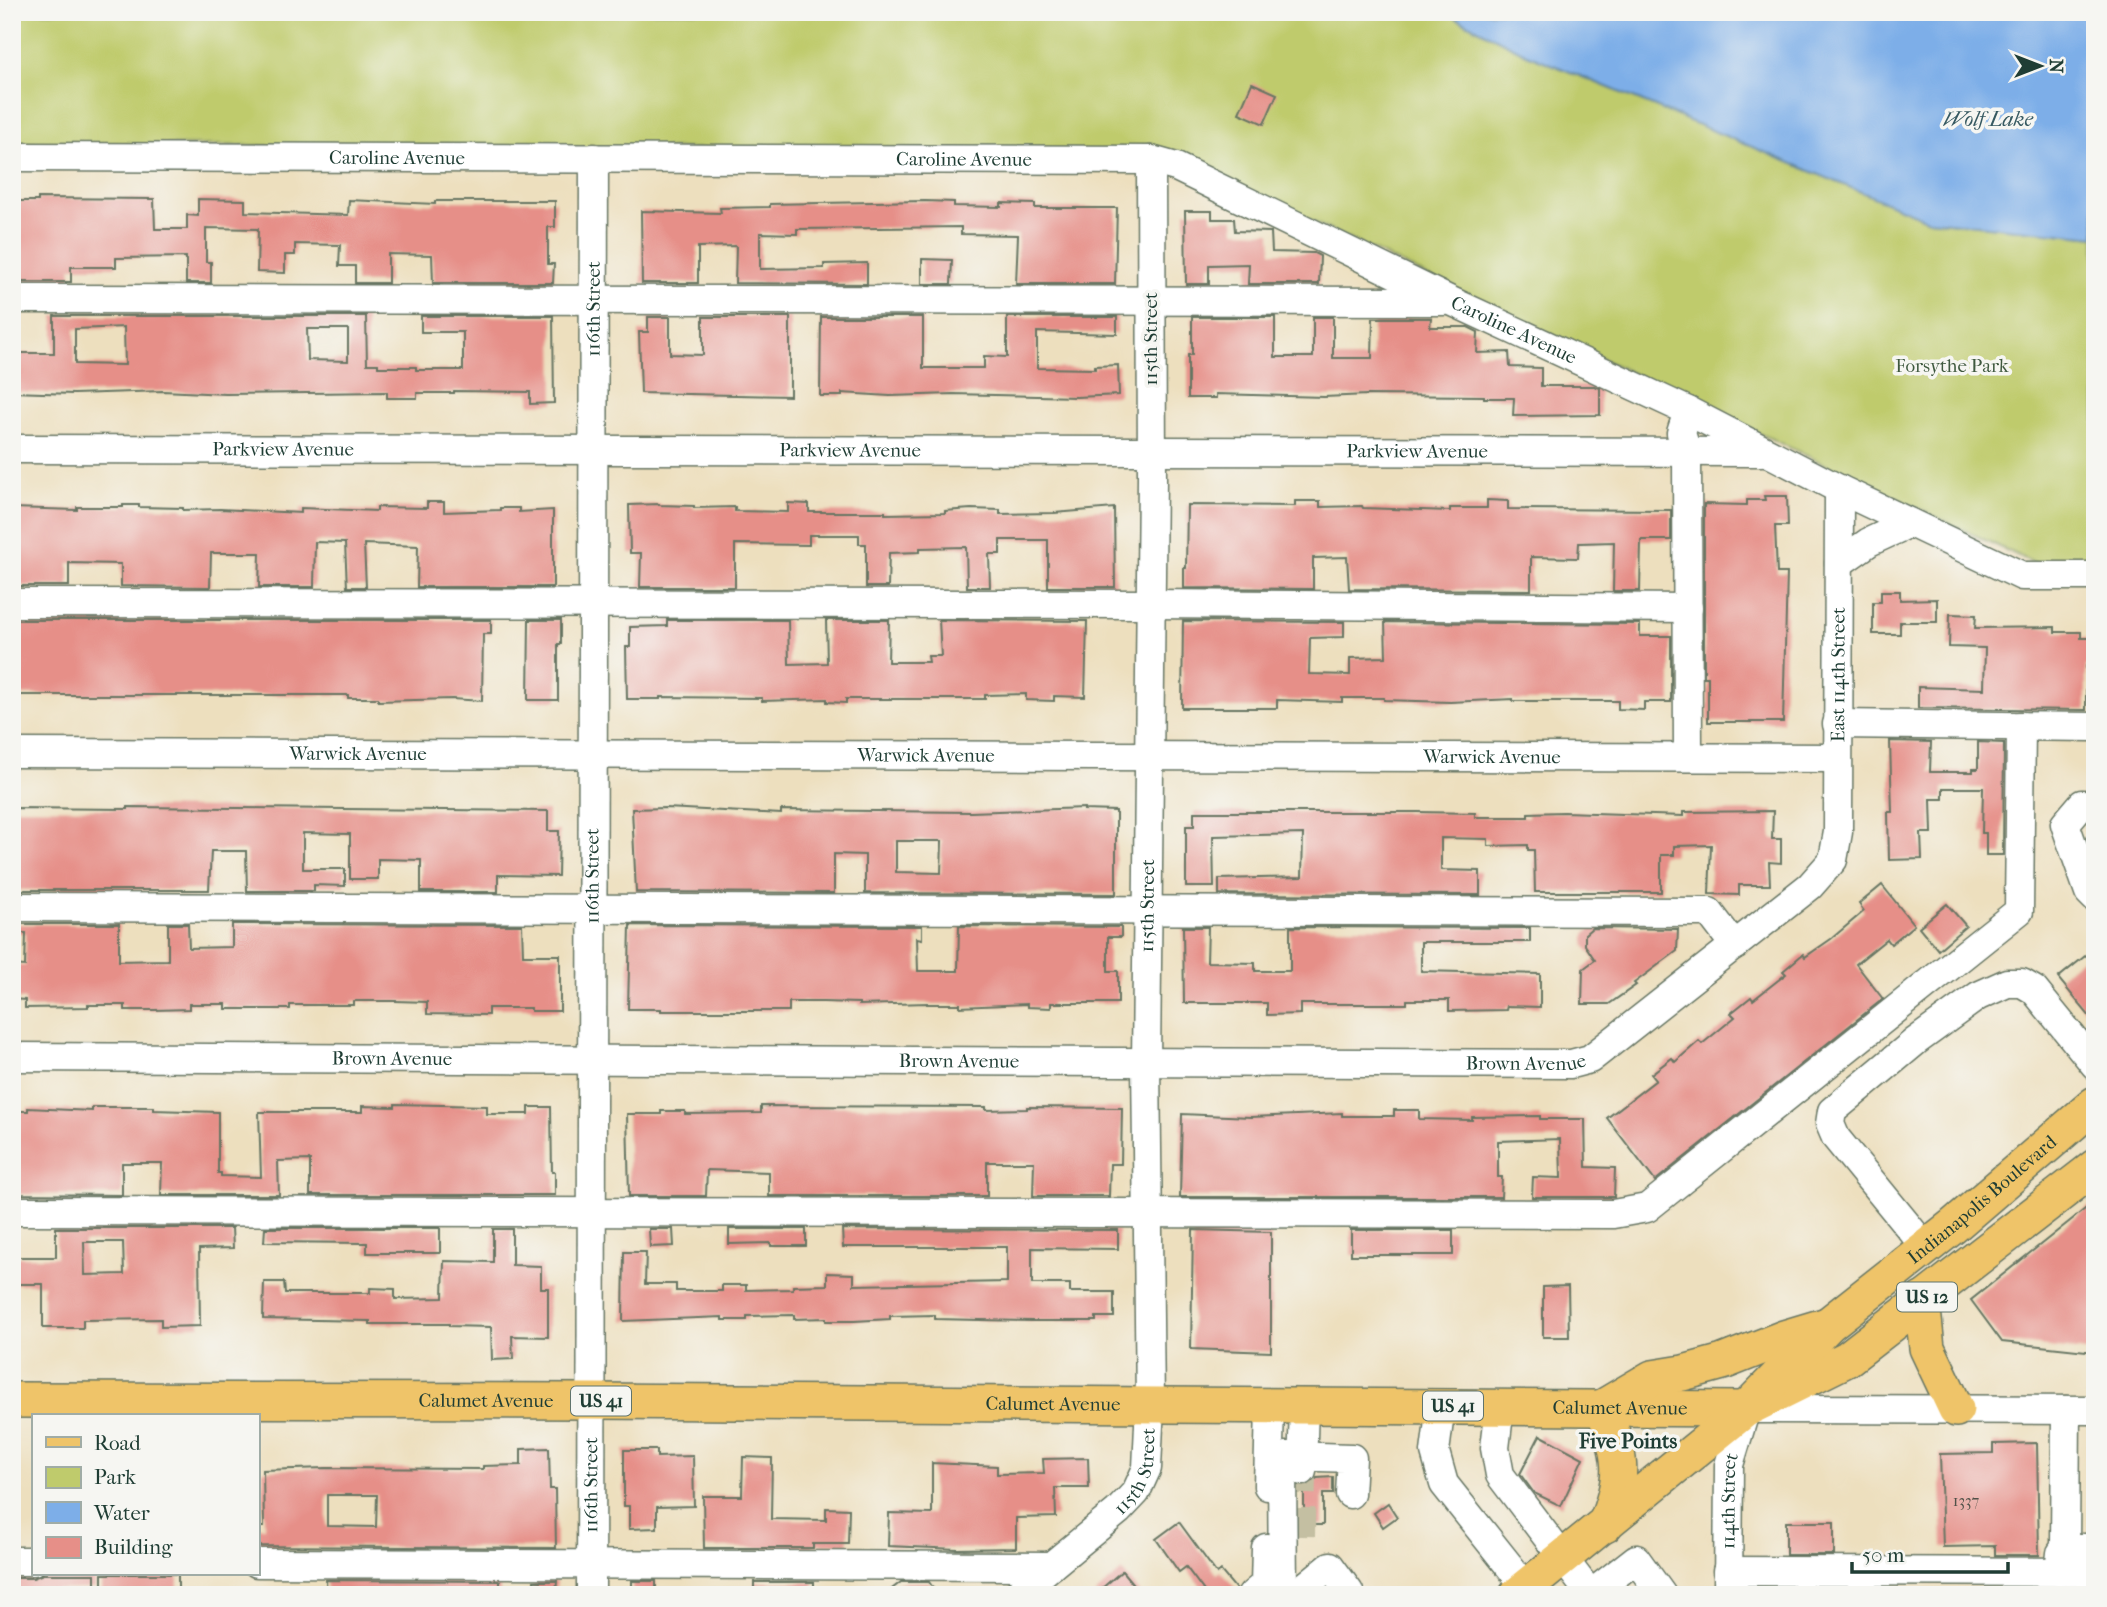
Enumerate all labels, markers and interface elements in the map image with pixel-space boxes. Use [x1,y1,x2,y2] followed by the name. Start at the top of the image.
[2006,32,2076,102] north arrow
[2045,59,2067,74] text: N
[1943,107,2033,131] water label: Wolf Lake
[329,147,465,169] street label: Caroline Avenue
[896,148,1032,171] street label: Caroline Avenue
[583,261,605,357] street label: 116th Street
[1140,292,1162,386] street label: 115th Street
[1448,292,1580,369] street label: Caroline Avenue
[1895,355,2009,377] park label: Forsythe Park
[212,438,354,461] street label: Parkview Avenue
[779,439,921,462] street label: Parkview Avenue
[1346,440,1488,463] street label: Parkview Avenue
[1827,607,1850,742] street label: East 114th Street
[288,743,427,765] street label: Warwick Avenue
[856,744,995,767] street label: Warwick Avenue
[1422,746,1561,768] street label: Warwick Avenue
[581,828,604,924] street label: 116th Street
[1136,859,1159,953] street label: 115th Street
[332,1047,452,1070] street label: Brown Avenue
[899,1050,1019,1073] street label: Brown Avenue
[1466,1050,1588,1076] street label: Brown Avenue
[1903,1131,2062,1269] street label: Indianapolis Boulevard
[1897,1282,1957,1312] road number: US 12
[571,1386,631,1416] road number: US 41
[419,1390,553,1412] street label: Calumet Avenue
[1423,1392,1483,1420] road number: US 41
[985,1393,1120,1416] street label: Calumet Avenue
[1552,1397,1687,1420] street label: Calumet Avenue
[32,1414,259,1576] legend
[1109,1427,1160,1519] street label: 115th Street
[1578,1429,1677,1453] district label: Five Points
[94,1431,141,1455] text: Road
[580,1437,602,1533] street label: 116th Street
[1717,1450,1743,1549] street label: 114th Street
[94,1465,136,1489] text: Park
[1953,1491,1980,1510] house number: 1337
[93,1501,150,1525] text: Water
[1852,1530,2007,1574] scale bar
[94,1535,173,1559] text: Building
[1862,1543,1905,1567] text: 50 m

